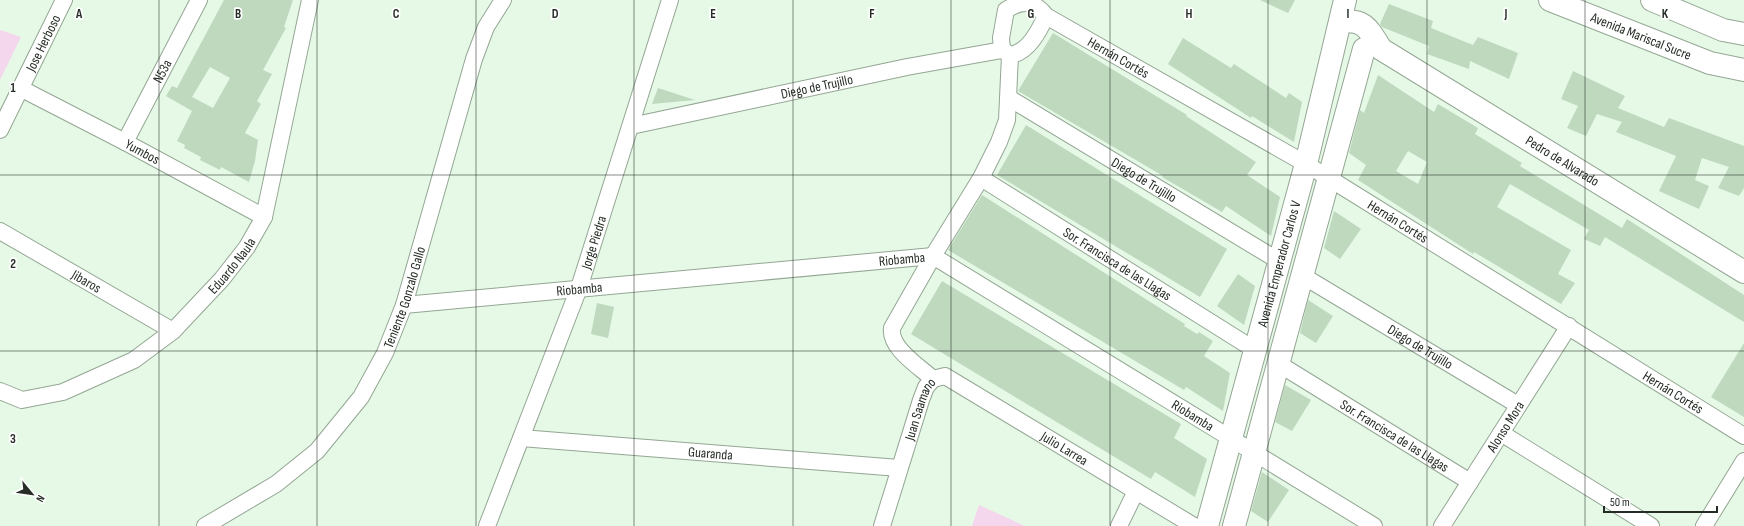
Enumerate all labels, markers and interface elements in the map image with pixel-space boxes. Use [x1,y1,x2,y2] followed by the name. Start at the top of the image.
[75,6,83,22] text: A
[235,6,241,22] text: B
[393,6,400,22] text: C
[552,6,559,22] text: D
[710,6,716,22] text: E
[869,6,875,22] text: F
[1028,6,1035,22] text: G
[1186,6,1193,22] text: H
[1347,6,1350,22] text: I
[1504,6,1508,22] text: J
[1662,6,1669,22] text: K
[1587,8,1694,63] street label: Avenida Mariscal Sucre
[21,12,64,75] street label: Jose Herboso
[1085,33,1152,81] street label: Hernán Cortés
[149,56,175,86] street label: N53a
[779,70,855,102] street label: Diego de Trujillo
[10,80,16,96] text: 1
[1523,132,1603,190] street label: Pedro de Alvarado
[122,135,163,168] street label: Yumbos
[1109,153,1180,206] street label: Diego de Trujillo
[1365,196,1431,246] street label: Hernán Cortés
[1253,198,1304,330] street label: Avenida Emperador Carlos V
[577,214,610,272] street label: Jorge Piedra
[1060,223,1175,304] street label: Sor. Francisca de las Llagas
[204,235,259,297] street label: Eduardo Naula
[379,244,429,350] street label: Teniente Gonzalo Gallo
[878,248,926,269] street label: Riobamba
[10,256,16,272] text: 2
[68,265,104,296] street label: Jibaros
[555,278,603,299] street label: Riobamba
[1385,320,1456,373] street label: Diego de Trujillo
[1640,367,1707,417] street label: Hernán Cortés
[900,374,939,443] street label: Juan Saamano
[1337,395,1452,475] street label: Sor. Francisca de las Llagas
[1169,396,1217,434] street label: Riobamba
[1482,398,1528,456] street label: Alonso Mora
[1037,427,1091,469] street label: Julio Larrea
[10,431,16,447] text: 3
[687,443,733,463] street label: Guaranda
[12,474,52,514] north arrow
[1604,488,1717,514] scale bar
[33,493,47,504] text: N
[1610,495,1630,510] text: 50 m

